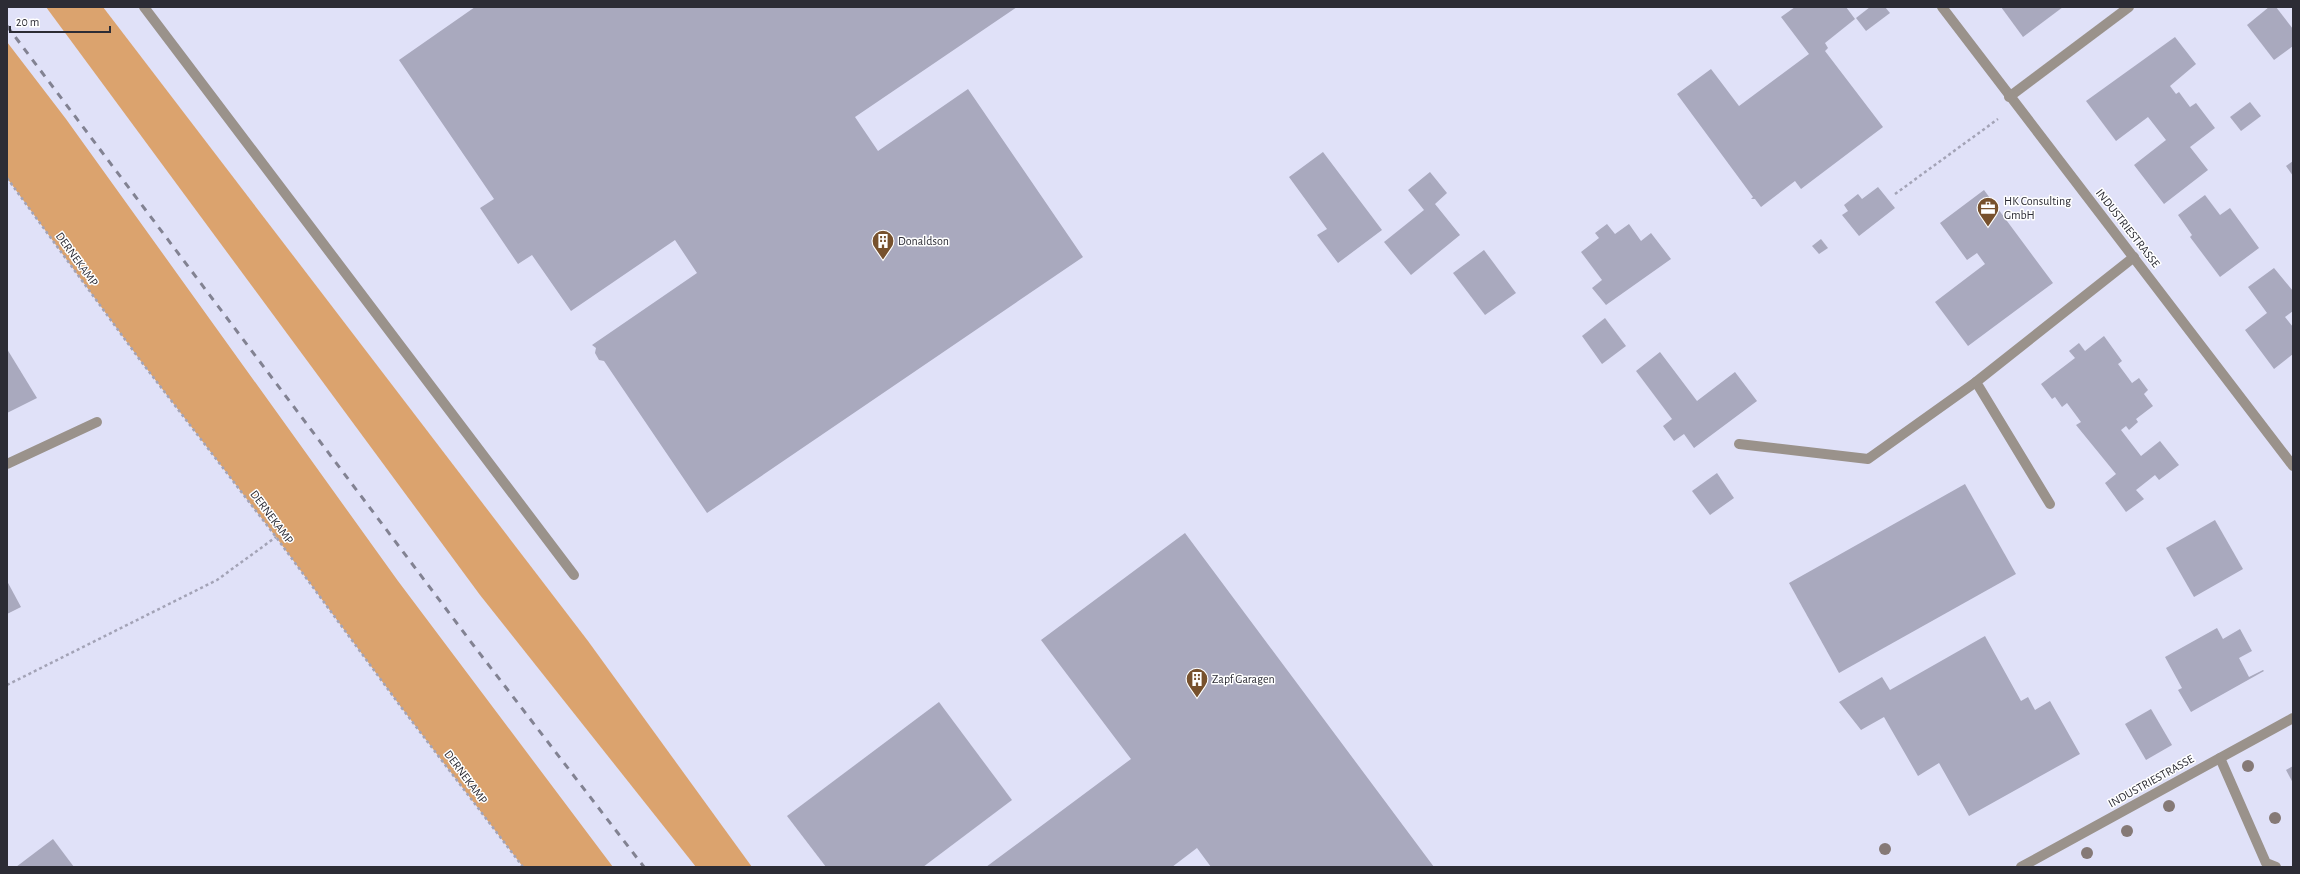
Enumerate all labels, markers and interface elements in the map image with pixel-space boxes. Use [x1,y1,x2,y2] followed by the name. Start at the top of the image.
[10,8,110,34] scale bar
[16,16,39,28] text: 20 m
[2094,187,2162,270] street label: INDUSTRIESTRASSE
[1975,195,2001,228] office icon: HK Consulting GmbH
[2004,195,2071,221] place label: HK Consulting GmbH
[870,228,896,261] building icon: Donaldson
[54,230,100,288] street label: DERNEKAMP
[898,235,949,247] place label: Donaldson
[248,488,296,546] street label: DERNEKAMP
[1184,666,1210,699] building icon: Zapf Garagen
[1212,673,1275,685] place label: Zapf Garagen
[442,748,490,806] street label: DERNEKAMP
[2106,752,2196,809] street label: INDUSTRIESTRASSE

